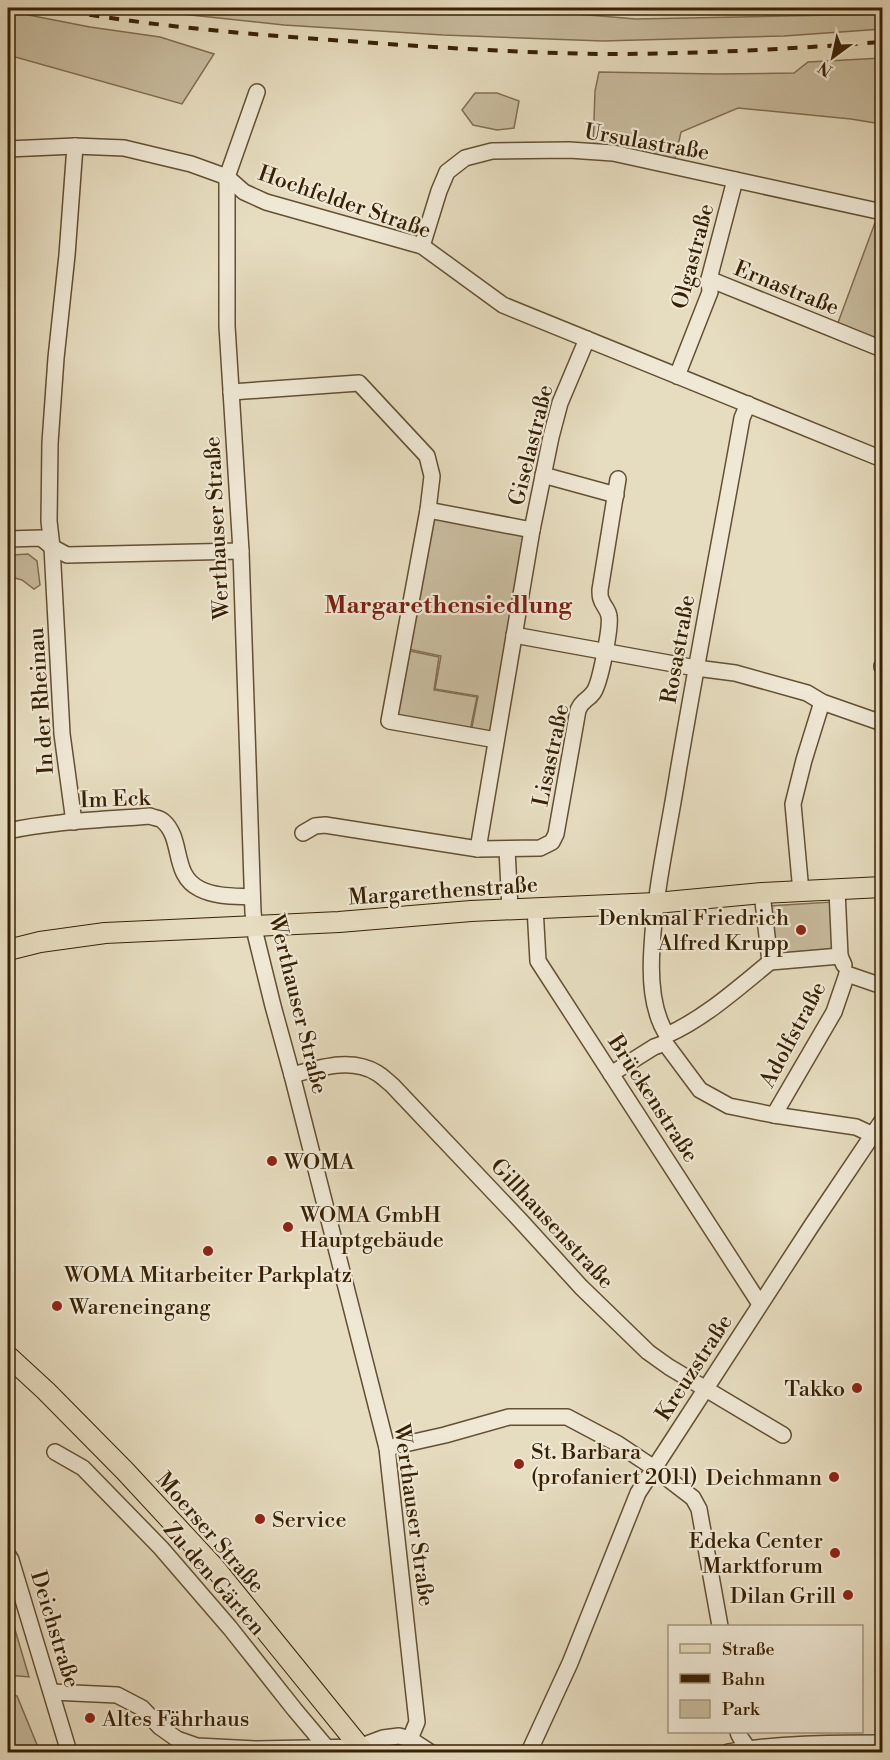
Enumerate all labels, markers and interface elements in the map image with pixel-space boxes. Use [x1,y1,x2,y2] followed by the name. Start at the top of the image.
[803,27,863,87] north arrow
[814,57,836,81] text: N
[582,118,711,167] street label: Ursulastraße
[254,160,435,245] street label: Hochfelder Straße
[666,201,720,312] street label: Olgastraße
[730,255,843,322] street label: Ernastraße
[503,382,559,509] street label: Giselastraße
[199,435,236,621] street label: Werthauser Straße
[324,591,573,621] district label: Margarethensiedlung
[656,593,701,706] street label: Rosastraße
[23,626,60,775] street label: In der Rheinau
[527,702,576,809] street label: Lisastraße
[80,785,152,814] street label: Im Eck
[347,871,539,912] street label: Margarethenstraße
[598,905,789,957] place label: Denkmal Friedrich Alfred Krupp
[262,911,333,1097] street label: Werthauser Straße
[794,923,808,937] marker: Denkmal Friedrich Alfred Krupp
[754,977,832,1093] street label: Adolfstraße
[601,1029,704,1168] street label: Brückenstraße
[283,1149,356,1176] place label: WOMA
[484,1153,619,1295] street label: Gillhausenstraße
[265,1154,279,1168] marker: WOMA
[299,1202,444,1254] place label: WOMA GmbH Hauptgebäude
[281,1220,295,1234] marker: WOMA GmbH Hauptgebäude
[201,1244,215,1258] marker: WOMA Mitarbeiter Parkplatz
[63,1262,352,1289] place label: WOMA Mitarbeiter Parkplatz
[68,1294,211,1321] place label: Wareneingang
[50,1299,64,1313] marker: Wareneingang
[650,1310,739,1426] street label: Kreuzstraße
[785,1376,845,1403] place label: Takko
[850,1381,864,1395] marker: Takko
[387,1421,440,1608] street label: Werthauser Straße
[531,1439,698,1491] place label: St. Barbara (profaniert 2011)
[512,1457,526,1471] marker: St. Barbara (profaniert 2011)
[706,1465,822,1492] place label: Deichmann
[150,1467,270,1599] street label: Moerser Straße
[827,1470,841,1484] marker: Deichmann
[272,1507,347,1534] place label: Service
[253,1512,267,1526] marker: Service
[157,1517,271,1641] street label: Zu den Gärten
[689,1528,823,1580] place label: Edeka Center Marktforum
[828,1546,842,1560] marker: Edeka Center Marktforum
[24,1568,85,1691] street label: Deichstraße
[730,1583,836,1610] place label: Dilan Grill
[841,1588,855,1602] marker: Dilan Grill
[668,1625,863,1733] legend
[722,1638,775,1661] text: Straße
[721,1668,765,1691] text: Bahn
[722,1698,761,1721] text: Park
[101,1706,249,1733] place label: Altes Fährhaus
[83,1711,97,1725] marker: Altes Fährhaus

